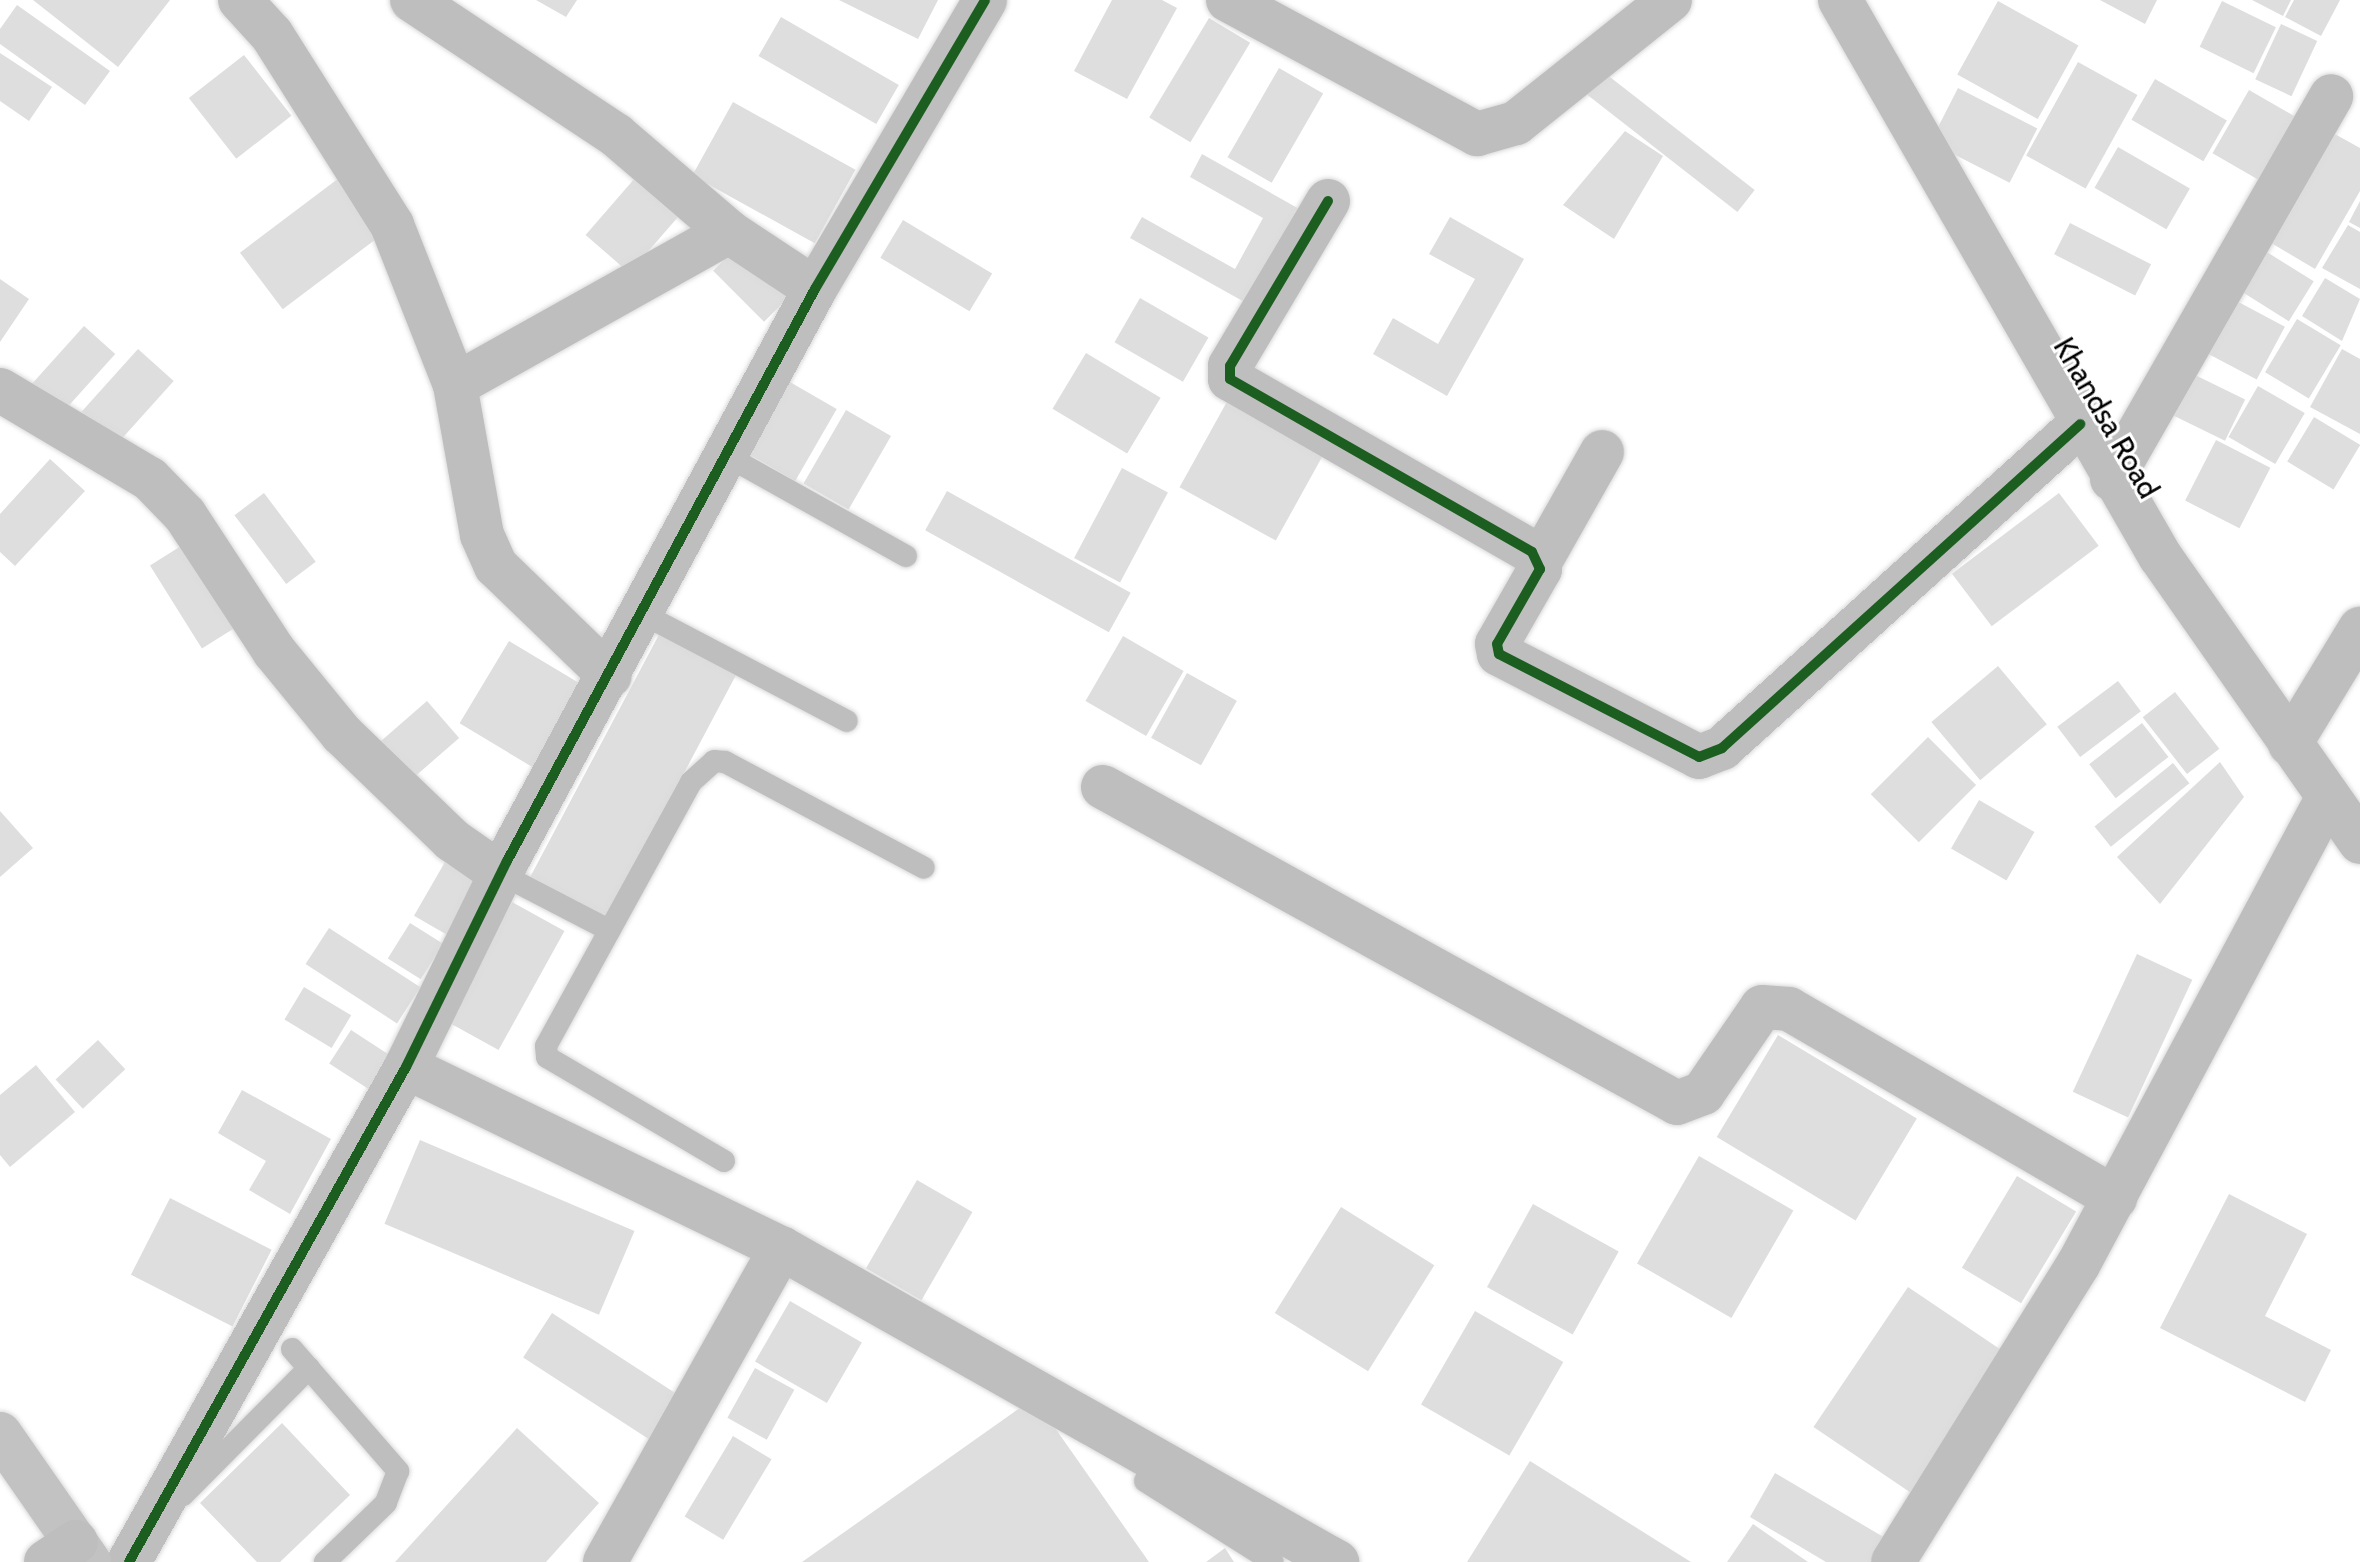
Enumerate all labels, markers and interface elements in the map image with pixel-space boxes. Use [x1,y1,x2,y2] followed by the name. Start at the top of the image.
[2045,331,2167,505] street label: Khandsa Road

